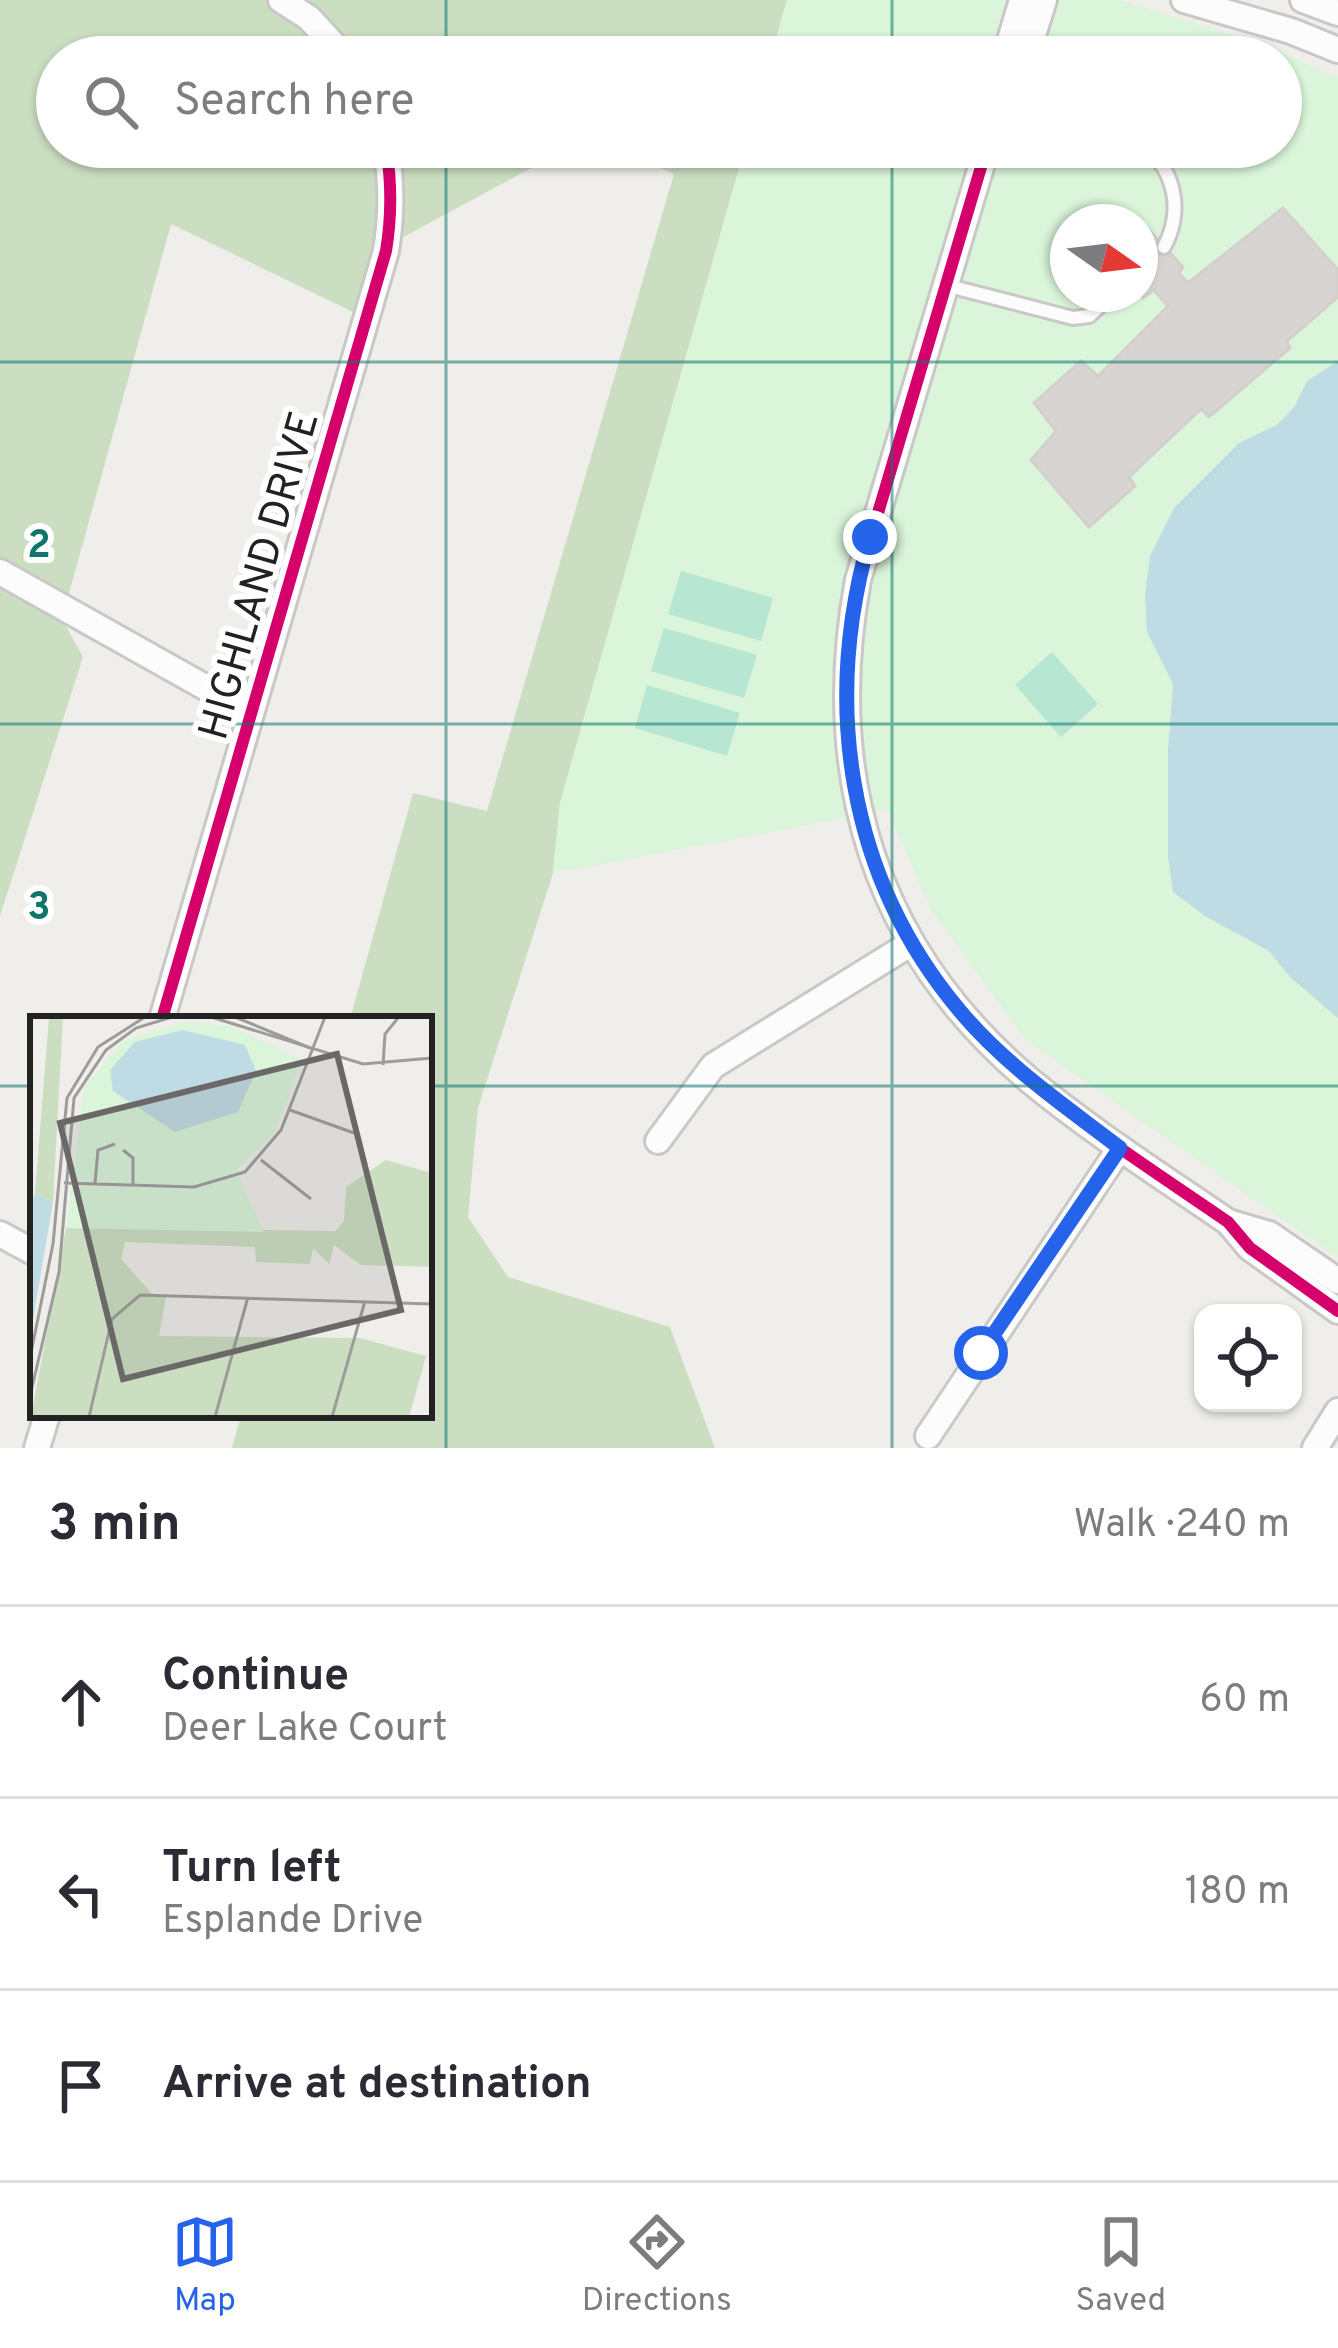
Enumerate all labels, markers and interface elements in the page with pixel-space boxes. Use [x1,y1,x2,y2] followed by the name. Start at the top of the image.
[36,36,1302,168] search box
[78,69,144,135] icon: search
[174,74,414,131] text: Search here
[1050,204,1158,312] north arrow
[189,406,334,747] street label: HIGHLAND DRIVE
[843,510,897,564] route end
[27,523,51,572] text: 2
[27,885,51,934] text: 3
[30,1016,432,1418] inset map
[1194,1304,1302,1412] map controls
[1194,1304,1302,1412] button: locate
[954,1326,1008,1380] route start
[48,1494,181,1559] text: 3 min
[1074,1502,1290,1551] text: Walk · 240 m
[162,1649,349,1706] text: Continue
[48,1669,114,1735] icon: ahead
[1199,1677,1290,1726] text: 60 m
[162,1706,448,1755] text: Deer Lake Court
[162,1841,341,1898] text: Turn left
[48,1861,114,1927] icon: left
[1185,1869,1290,1918] text: 180 m
[162,1898,423,1947] text: Esplande Drive
[48,2053,114,2119] icon: arrive
[162,2057,592,2114] text: Arrive at destination
[172,2209,238,2323] tab: Map
[582,2209,732,2323] tab: Directions
[1075,2209,1166,2323] tab: Saved

